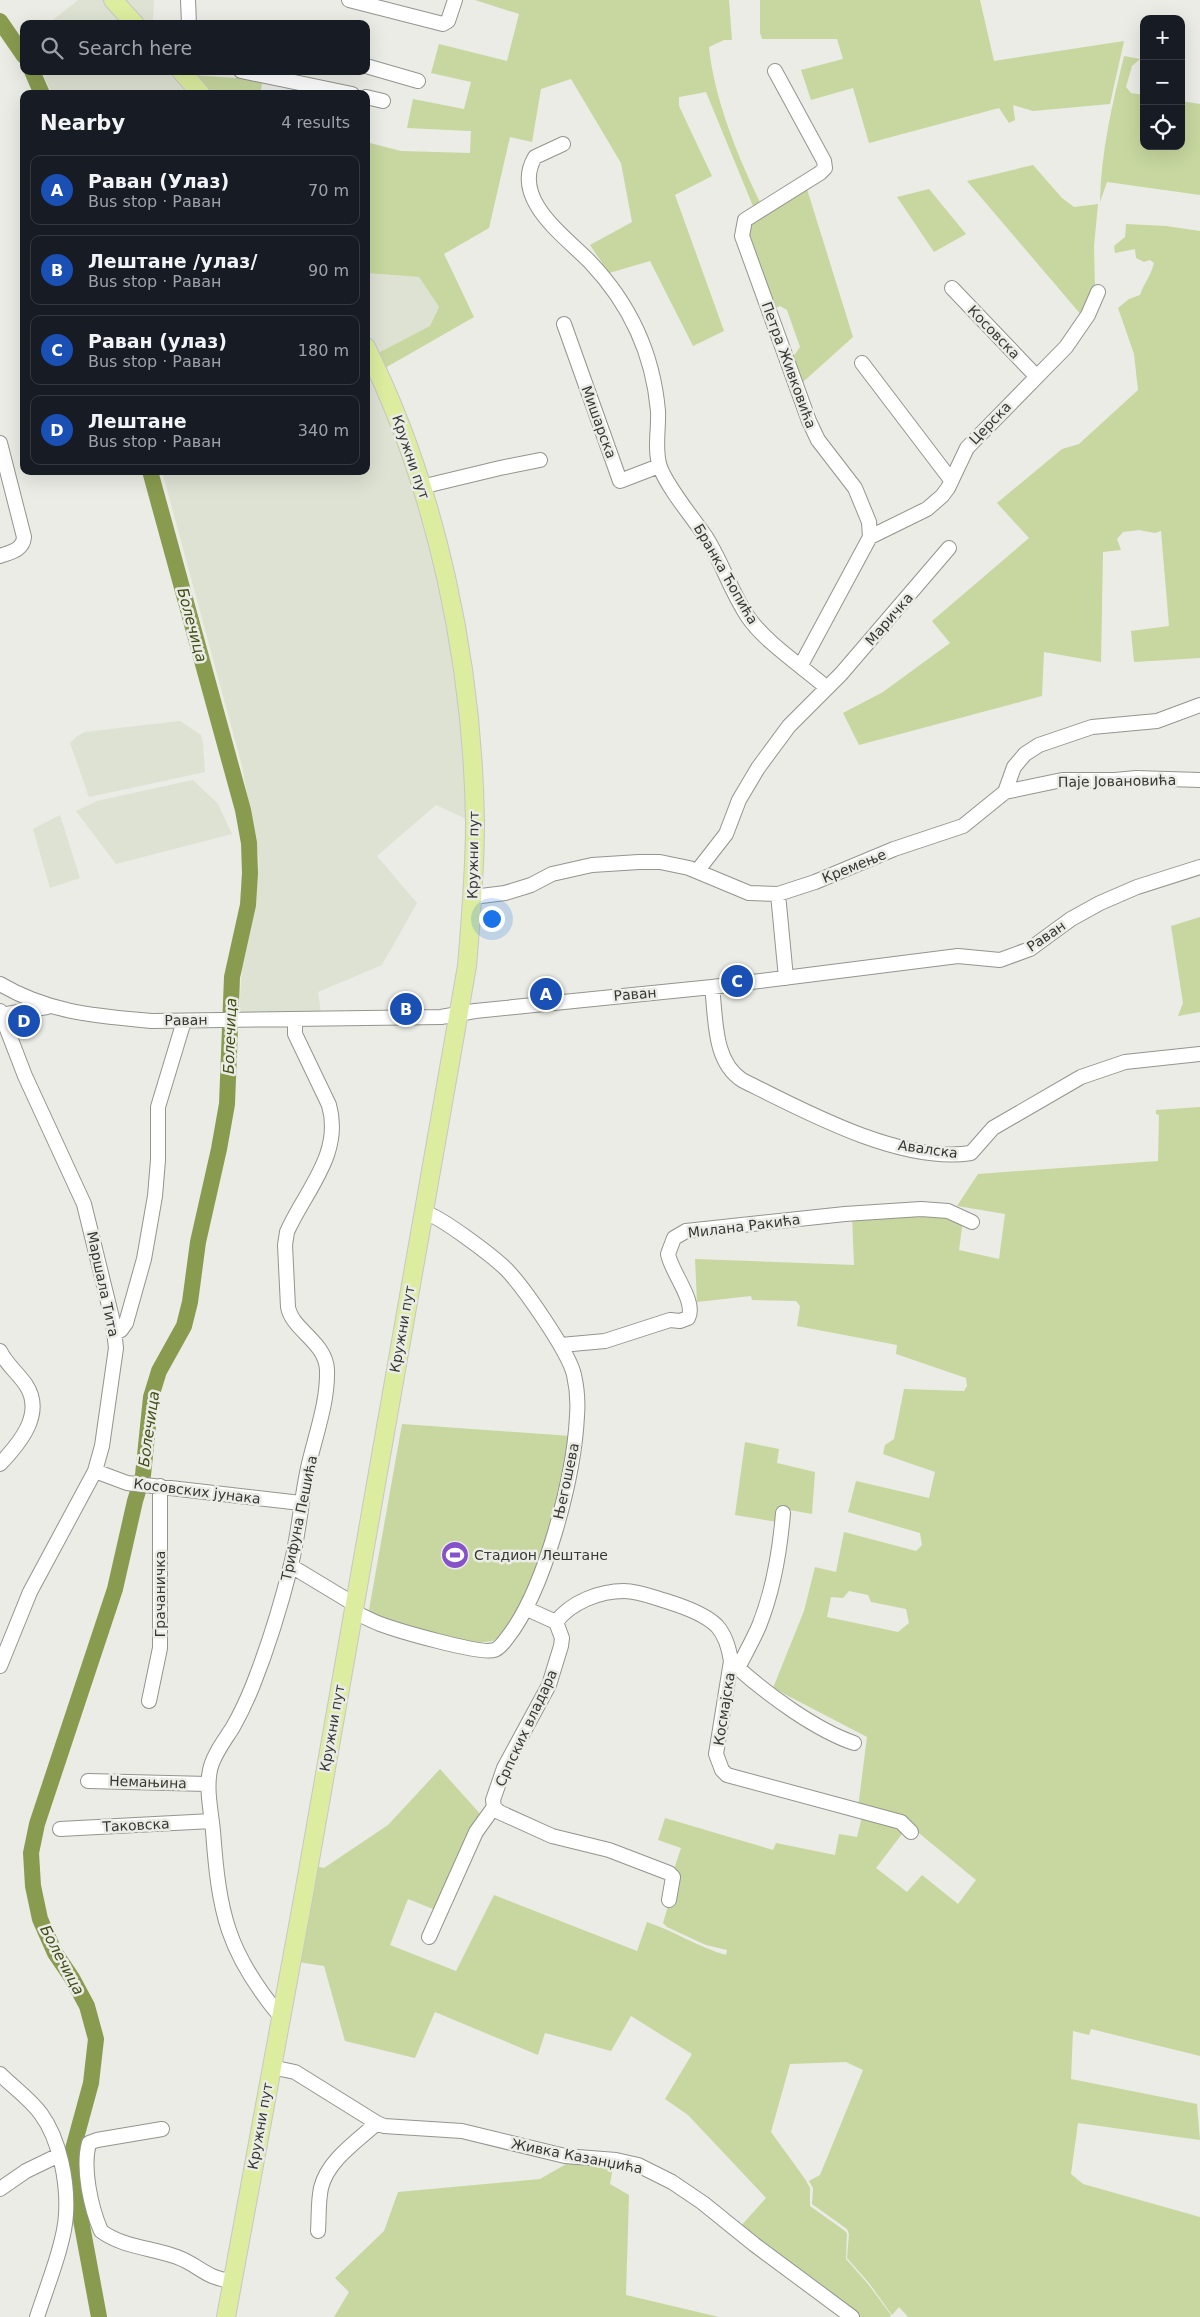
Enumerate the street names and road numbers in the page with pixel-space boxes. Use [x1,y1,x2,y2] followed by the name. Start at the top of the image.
[759,299,819,431] street label: Петра Живковића
[965,302,1023,362] street label: Косовска
[578,383,620,461] street label: Мишарска
[966,398,1014,448] street label: Церска
[389,413,433,501] street label: Кружни пут
[691,521,761,627] street label: Бранка Ћопића
[862,590,916,648] street label: Маричка
[1058,772,1176,790] street label: Паје Јовановића
[464,811,482,899] street label: Кружни пут
[820,846,888,886] street label: Кремење
[1024,917,1068,955] street label: Раван
[613,984,657,1004] street label: Раван
[164,1012,208,1028] street label: Раван
[897,1137,959,1161] street label: Авалска
[687,1211,801,1241] street label: Милана Ракића
[84,1230,122,1338] street label: Маршала Тита
[386,1284,418,1374] street label: Кружни пут
[550,1441,582,1521] street label: Његошева
[278,1454,320,1583] street label: Трифуна Пешића
[133,1475,261,1507] street label: Косовских јунака
[152,1551,168,1637] street label: Грачаничка
[492,1667,560,1789] street label: Српских владара
[710,1671,738,1747] street label: Космајска
[316,1683,348,1773] street label: Кружни пут
[109,1773,187,1791] street label: Немањина
[101,1815,170,1835] street label: Таковска
[244,2081,276,2171] street label: Кружни пут
[510,2135,644,2177] street label: Живка Казанџића

